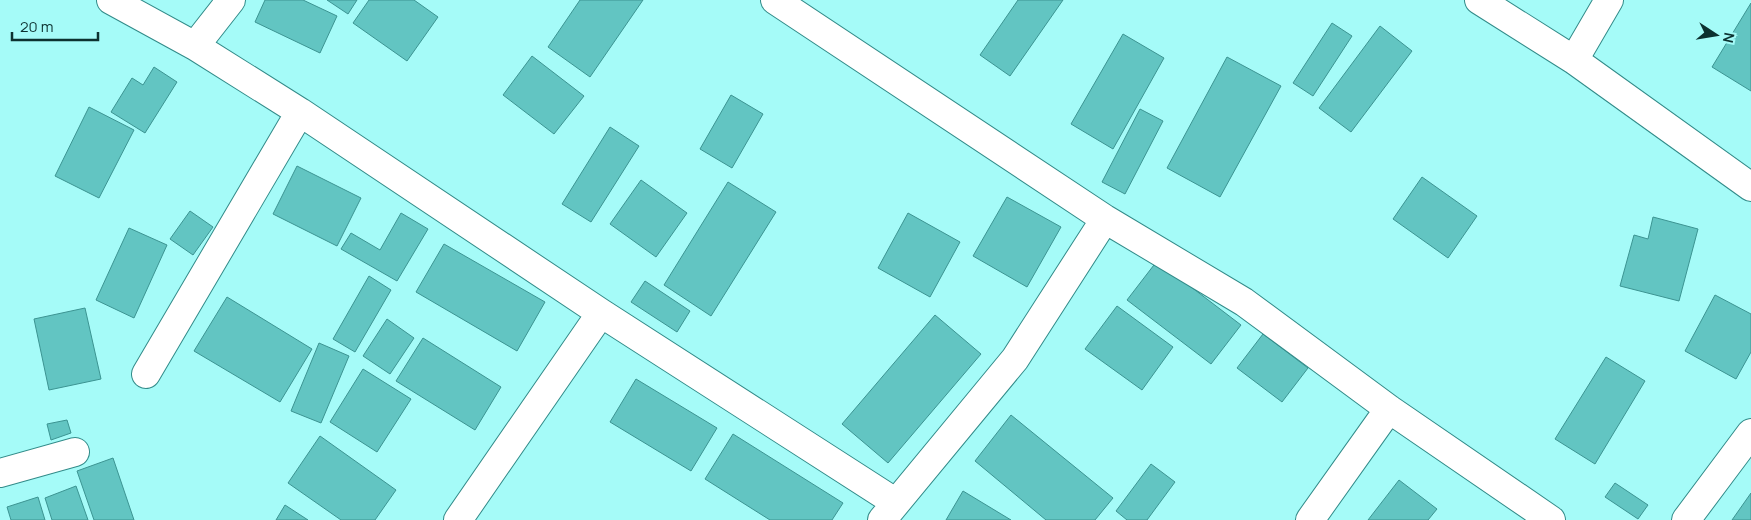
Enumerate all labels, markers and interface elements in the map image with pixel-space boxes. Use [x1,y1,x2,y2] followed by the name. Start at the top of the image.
[12,10,99,42] scale bar
[1691,10,1741,60] north arrow
[20,16,53,37] text: 20 m
[1719,31,1740,45] text: N

